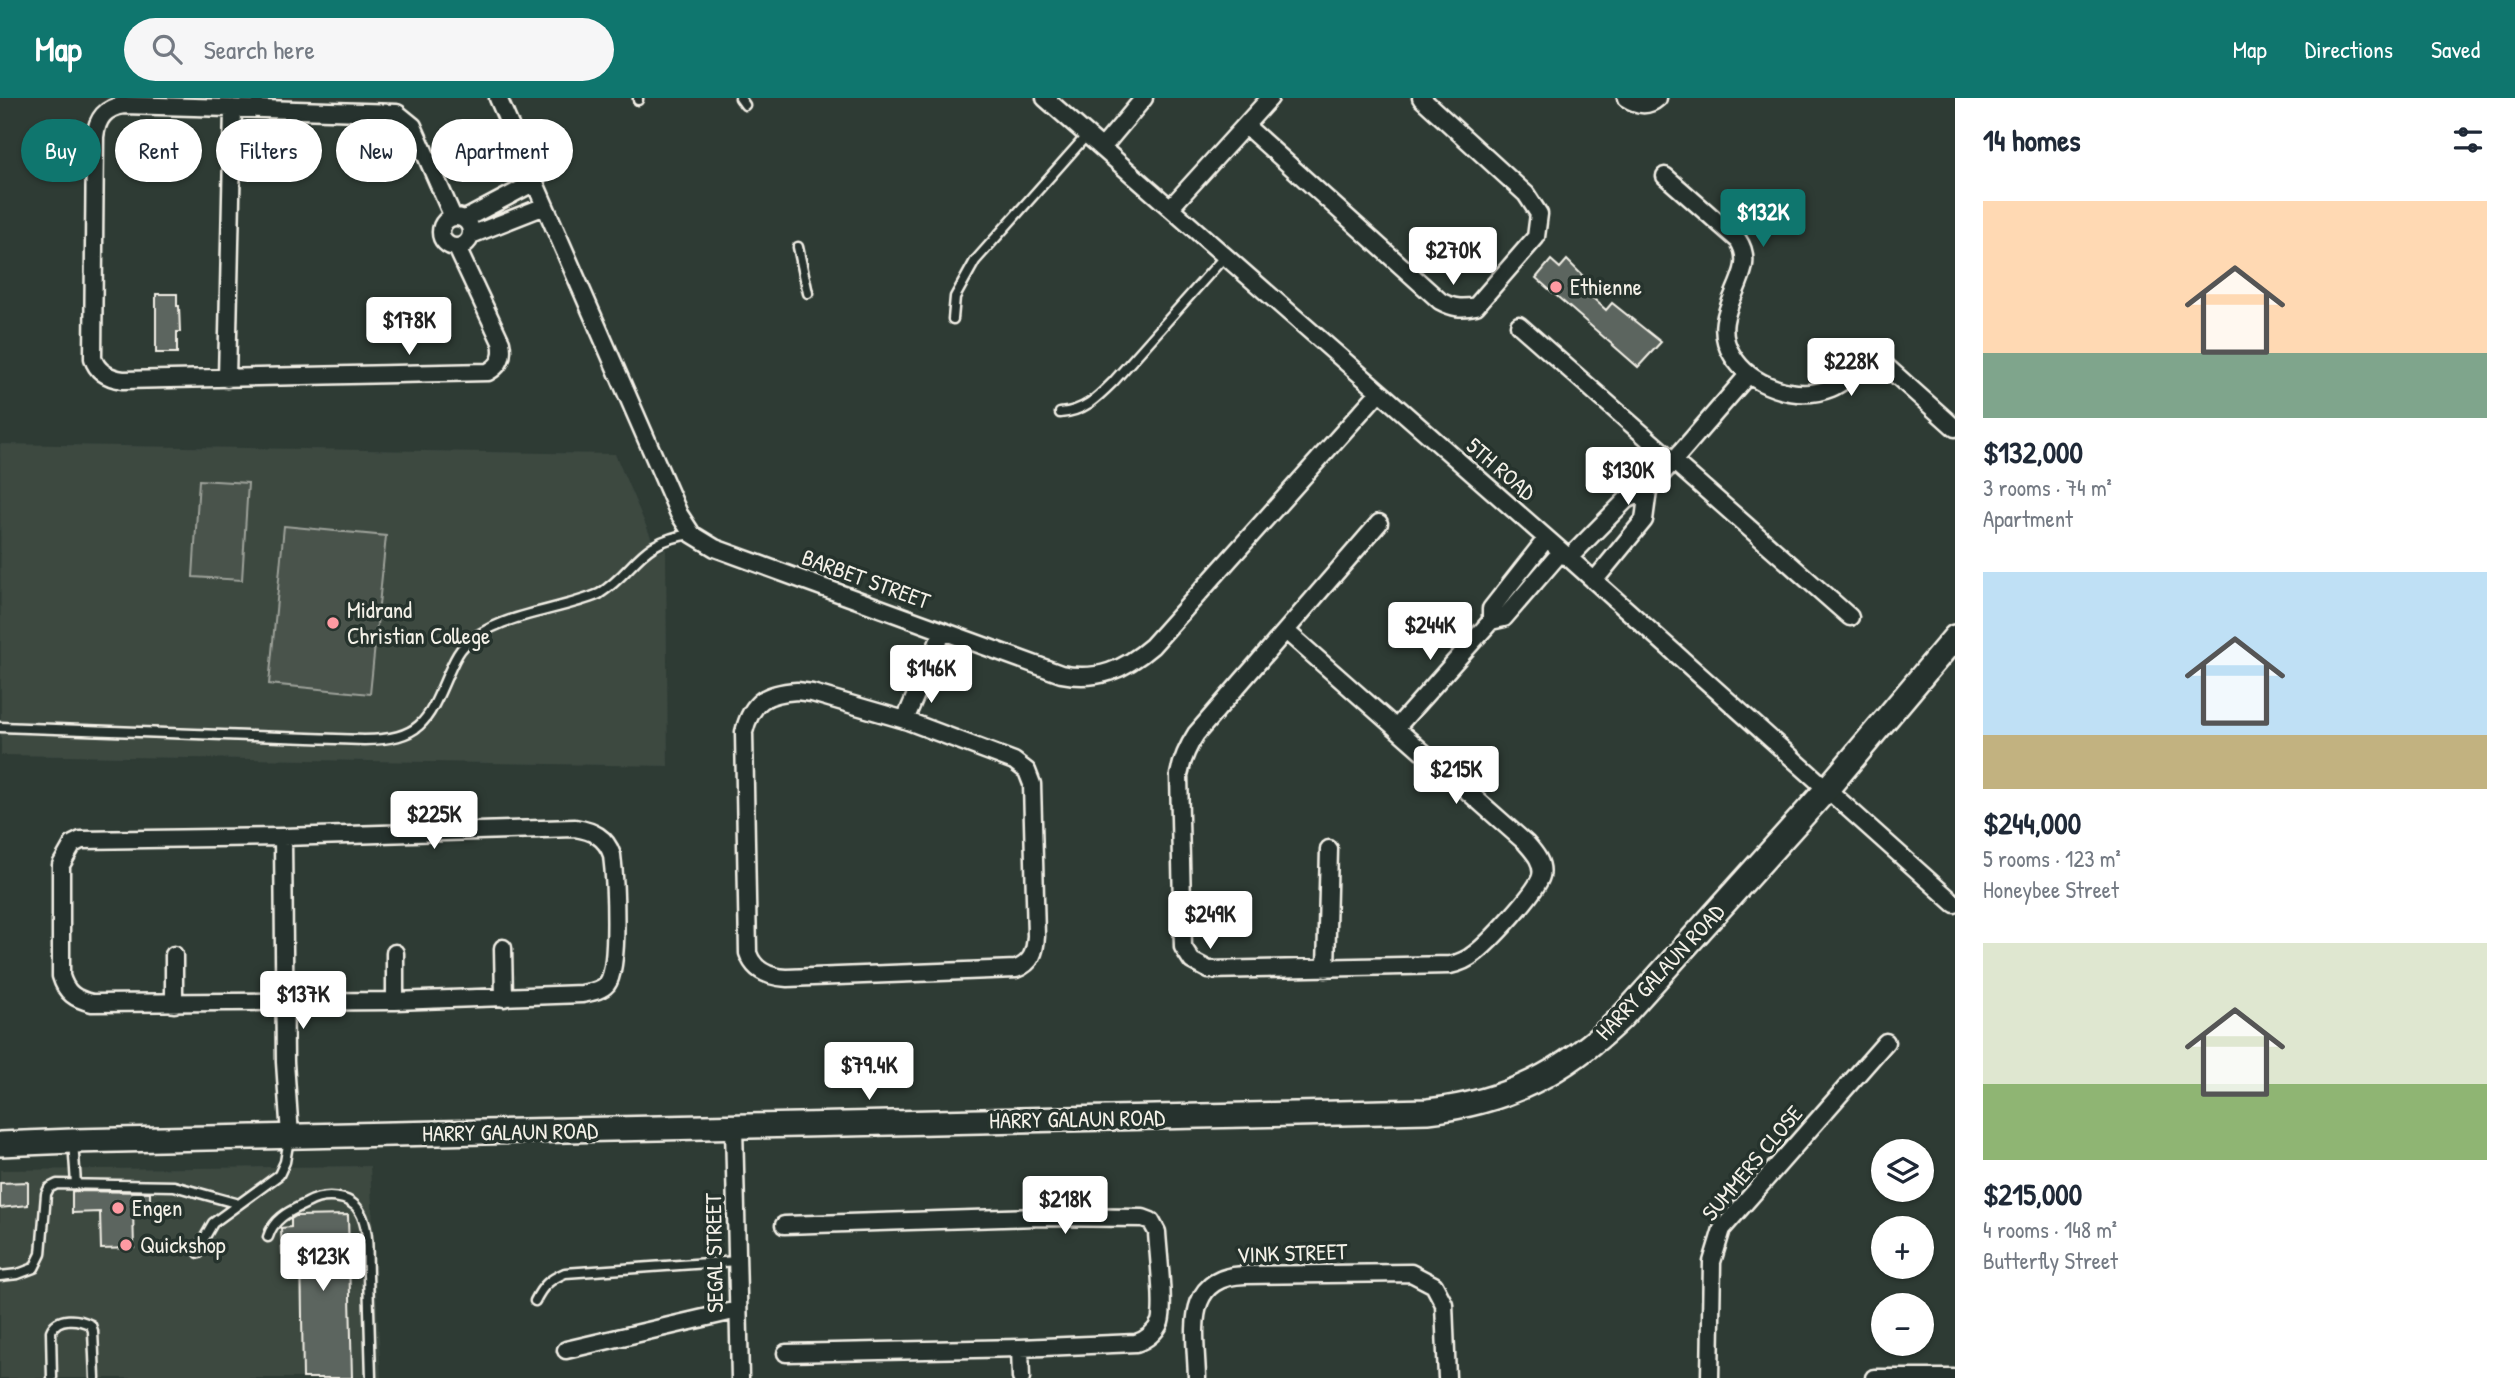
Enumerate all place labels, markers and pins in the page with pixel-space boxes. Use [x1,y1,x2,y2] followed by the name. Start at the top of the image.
[1714,190,1812,249] pin: $132K
[1404,228,1502,287] pin: $270K
[1570,271,1642,302] place label: Ethienne
[1548,279,1564,295] marker: Ethienne
[360,298,458,357] pin: $178K
[1802,338,1900,398] pin: $228K
[1579,448,1677,507] pin: $130K
[347,594,490,651] place label: Midrand Christian College
[1381,602,1479,662] pin: $244K
[325,615,341,631] marker: Midrand Christian College
[882,646,980,705] pin: $146K
[1407,746,1505,806] pin: $215K
[385,792,483,851] pin: $225K
[1161,892,1259,951] pin: $249K
[254,972,352,1031] pin: $137K
[812,1042,926,1102] pin: $79.4K
[1016,1176,1114,1236] pin: $218K
[132,1192,182,1223] place label: Engen
[110,1200,126,1216] marker: Engen
[140,1229,226,1260] place label: Quickshop
[274,1234,372,1293] pin: $123K
[118,1237,134,1253] marker: Quickshop

